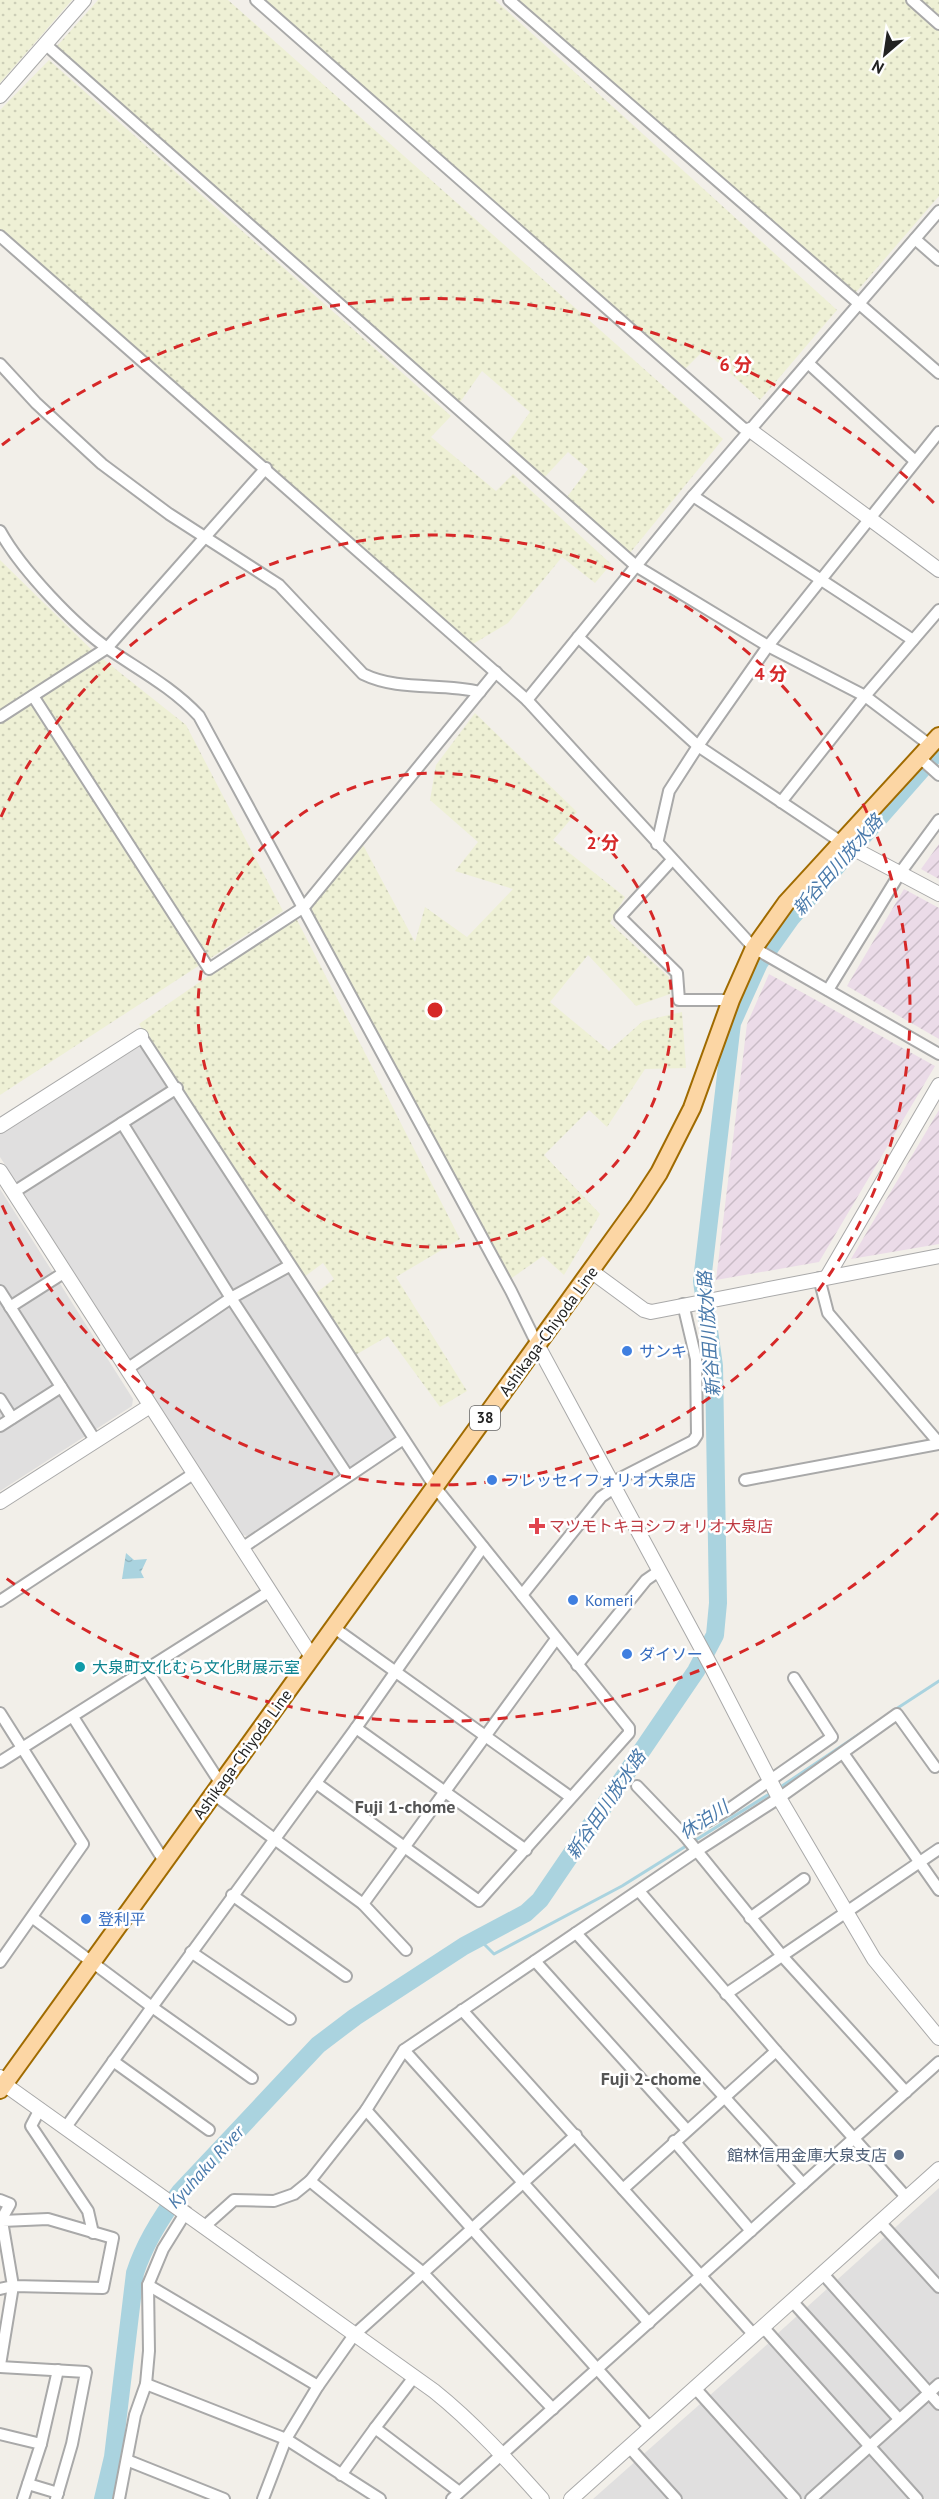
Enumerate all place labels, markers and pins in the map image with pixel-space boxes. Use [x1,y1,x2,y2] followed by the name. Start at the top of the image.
[425,1000,445,1020] centre of rings
[639,1341,687,1361] place label: サンキ
[620,1344,634,1358] marker: サンキ
[504,1470,696,1490] place label: フレッセイフォリオ大泉店
[485,1473,499,1487] marker: フレッセイフォリオ大泉店
[549,1516,773,1536] place label: マツモトキヨシフォリオ大泉店
[530,1519,544,1533] marker: マツモトキヨシフォリオ大泉店
[585,1590,633,1610] place label: Komeri
[566,1593,580,1607] marker: Komeri
[639,1644,703,1664] place label: ダイソー
[620,1647,634,1661] marker: ダイソー
[92,1657,300,1677] place label: 大泉町文化むら文化財展示室
[73,1660,87,1674] marker: 大泉町文化むら文化財展示室
[98,1909,146,1929] place label: 登利平
[79,1912,93,1926] marker: 登利平
[727,2145,887,2165] place label: 館林信用金庫大泉支店
[892,2148,906,2162] marker: 館林信用金庫大泉支店

